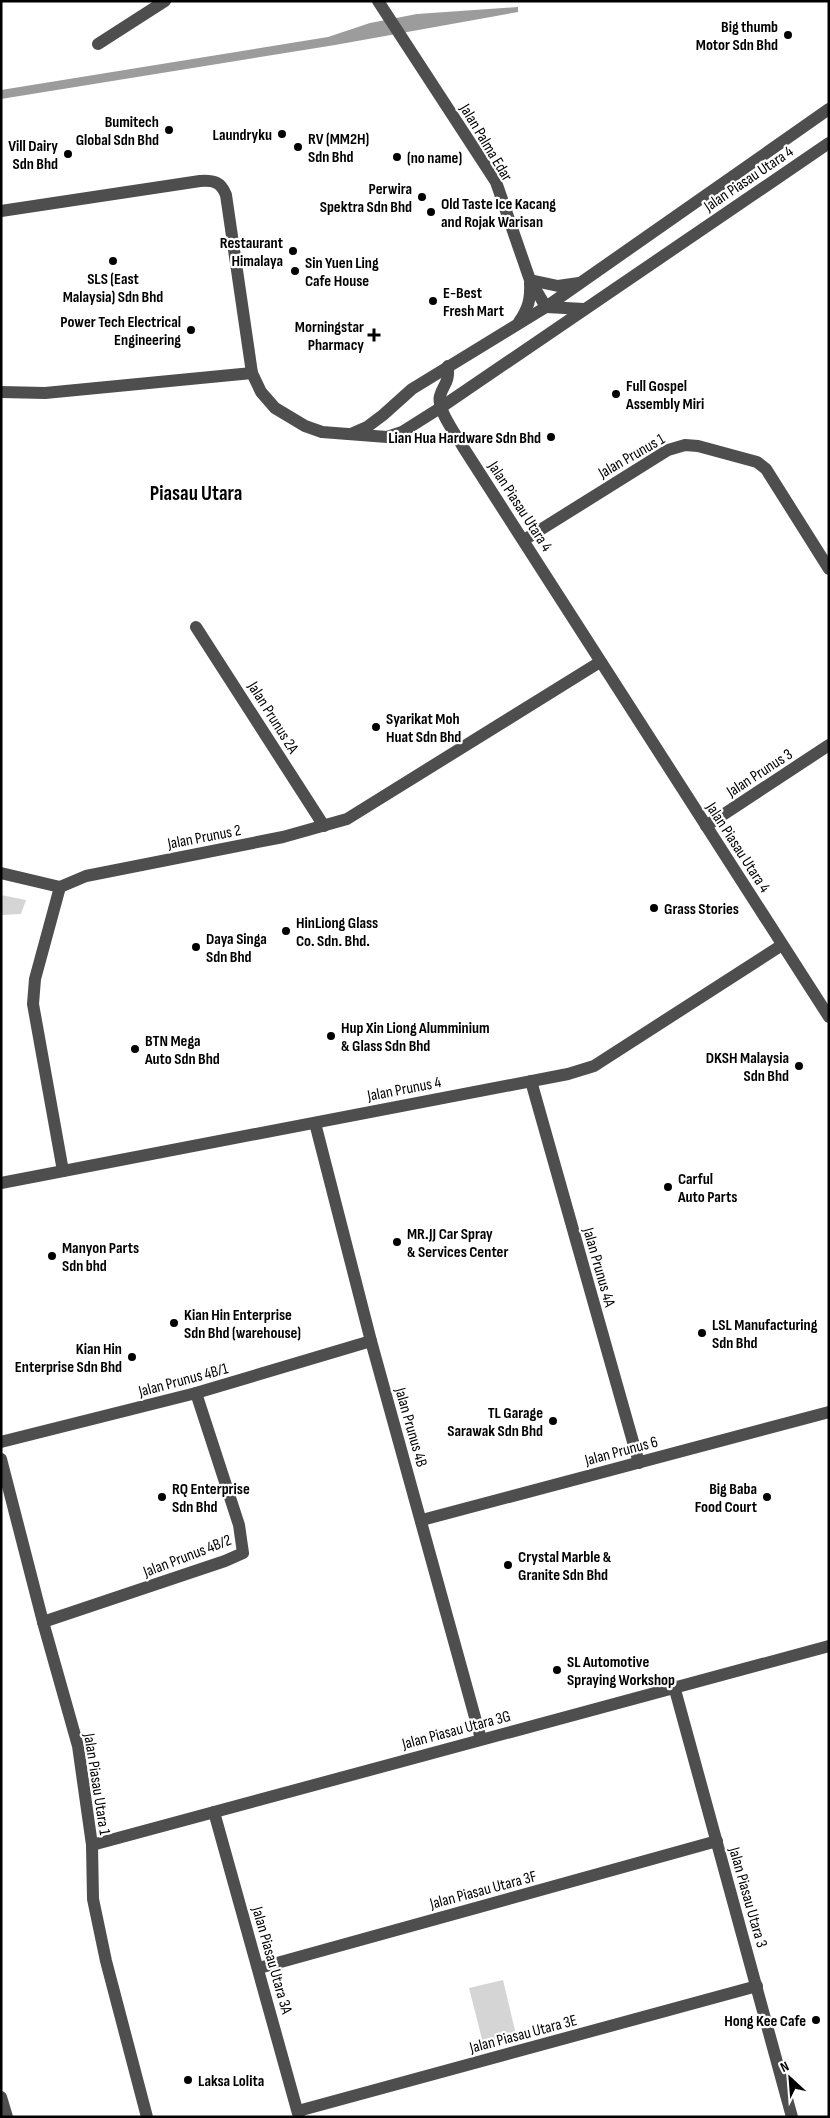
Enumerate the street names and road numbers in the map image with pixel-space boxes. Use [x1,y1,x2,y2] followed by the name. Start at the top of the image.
[455,100,516,185] street label: Jalan Palma Edar
[700,142,797,217] street label: Jalan Piasau Utara 4
[594,430,669,483] street label: Jalan Prunus 1
[483,457,556,556] street label: Jalan Piasau Utara 4
[243,677,302,757] street label: Jalan Prunus 2A
[723,745,796,802] street label: Jalan Prunus 3
[701,798,774,897] street label: Jalan Piasau Utara 4
[165,821,243,854] street label: Jalan Prunus 2
[365,1073,443,1106] street label: Jalan Prunus 4
[578,1225,619,1309] street label: Jalan Prunus 4A
[136,1359,231,1402] street label: Jalan Prunus 4B/1
[390,1385,431,1469] street label: Jalan Prunus 4B
[582,1433,660,1471] street label: Jalan Prunus 6
[140,1531,234,1582] street label: Jalan Prunus 4B/2
[399,1707,513,1754] street label: Jalan Piasau Utara 3G
[79,1731,114,1837] street label: Jalan Piasau Utara 1
[724,1844,771,1950] street label: Jalan Piasau Utara 3
[427,1867,539,1914] street label: Jalan Piasau Utara 3F
[247,1904,296,2016] street label: Jalan Piasau Utara 3A
[467,2011,579,2058] street label: Jalan Piasau Utara 3E

